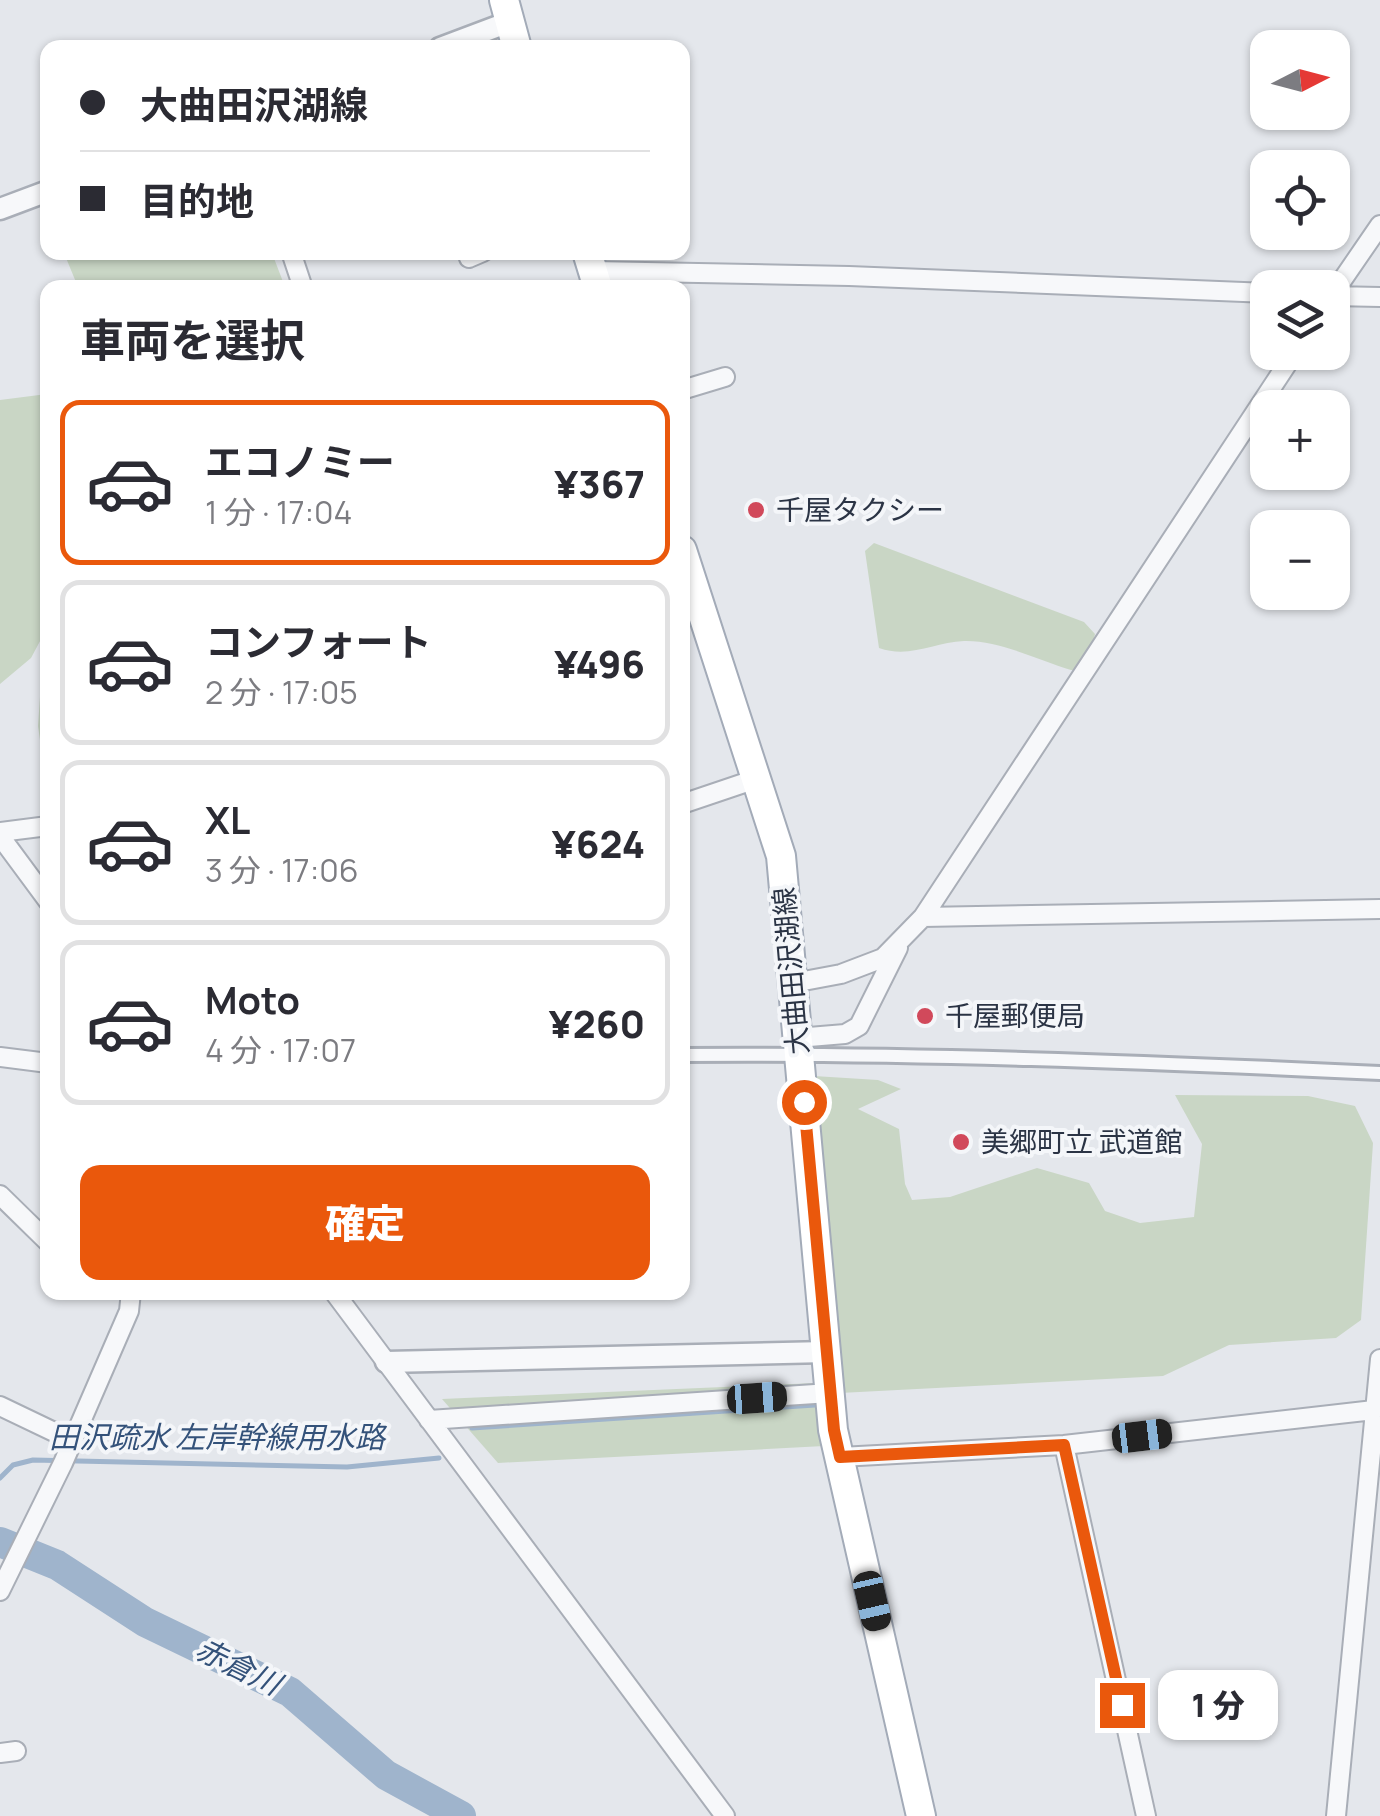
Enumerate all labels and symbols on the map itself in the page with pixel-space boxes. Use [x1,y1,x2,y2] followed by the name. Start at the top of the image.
[1250,30,1350,130] north arrow
[776,490,944,528] place label: 千屋タクシー
[745,499,767,521] marker: 千屋タクシー
[764,886,816,1056] street label: 大曲田沢湖線
[945,996,1085,1034] place label: 千屋郵便局
[914,1005,936,1027] marker: 千屋郵便局
[782,1080,827,1125] route start
[981,1122,1183,1160] place label: 美郷町立 武道館
[950,1131,972,1153] marker: 美郷町立 武道館
[726,1381,788,1415] car
[49,1416,388,1457] water label: 田沢疏水 左岸幹線用水路
[1110,1417,1174,1455] car
[851,1568,893,1634] car
[189,1627,291,1705] water label: 赤倉川
[1157,1670,1277,1740] callout: 1 分
[1100,1683,1145,1728] route end

